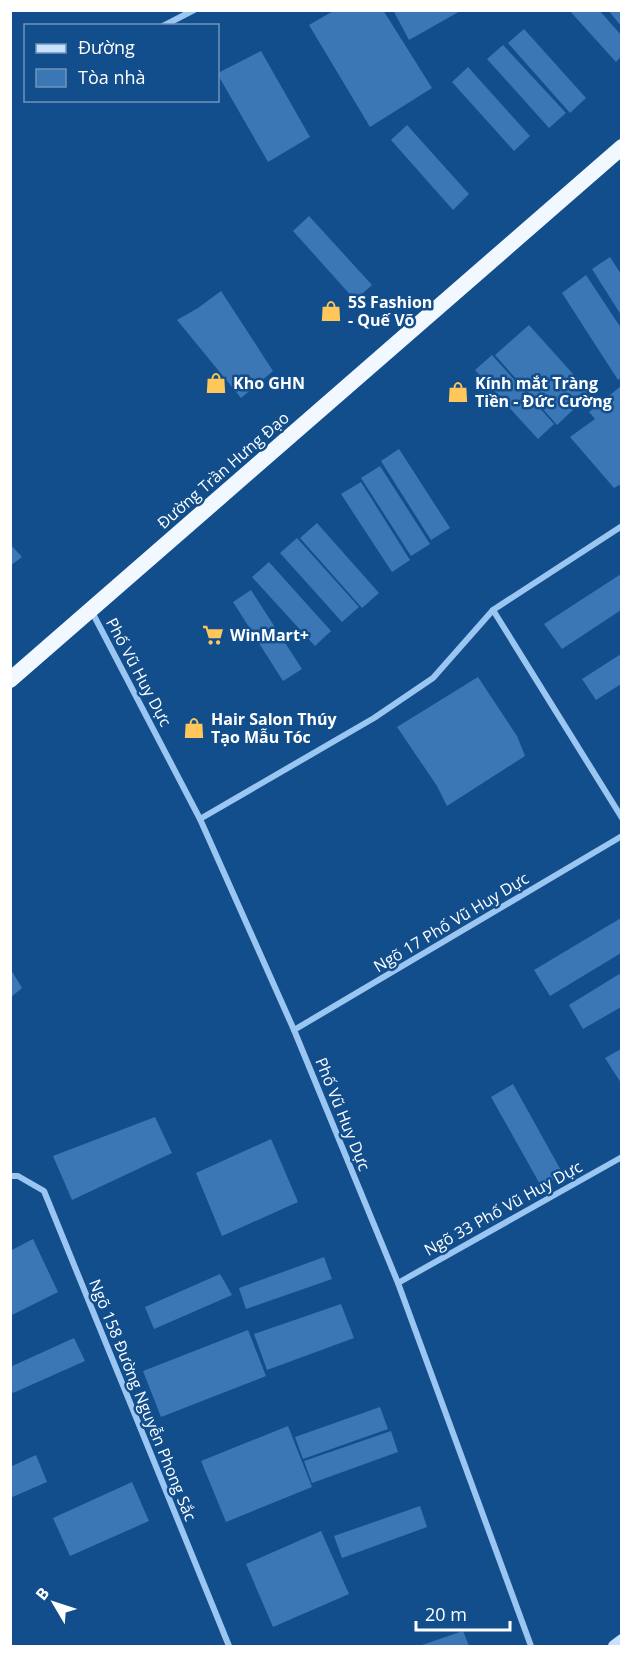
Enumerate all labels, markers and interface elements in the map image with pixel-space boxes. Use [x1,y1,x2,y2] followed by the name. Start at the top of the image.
[24,24,219,102] legend
[78,35,135,59] text: Đường
[78,65,146,89] text: Tòa nhà
[348,291,432,331] place label: 5S Fashion - Quế Võ
[319,299,343,323] shop icon: 5S Fashion - Quế Võ
[204,371,228,395] shop icon: Kho GHN
[233,372,305,394] place label: Kho GHN
[475,372,612,412] place label: Kính mắt Tràng Tiền - Đức Cường
[446,380,470,404] shop icon: Kính mắt Tràng Tiền - Đức Cường
[152,407,294,533] street label: Đường Trần Hưng Đạo
[101,614,177,731] street label: Phố Vũ Huy Dực
[201,623,225,647] supermarket icon: WinMart+
[230,624,309,646] place label: WinMart+
[211,708,337,748] place label: Hair Salon Thúy Tạo Mẫu Tóc
[182,716,206,740] shop icon: Hair Salon Thúy Tạo Mẫu Tóc
[369,867,533,977] street label: Ngõ 17 Phố Vũ Huy Dực
[310,1054,376,1174] street label: Phố Vũ Huy Dực
[420,1155,586,1261] street label: Ngõ 33 Phố Vũ Huy Dực
[84,1276,202,1525] street label: Ngõ 158 Đường Nguyễn Phong Sắc
[24,1573,84,1633] north arrow
[30,1582,54,1605] text: B
[416,1594,510,1632] scale bar
[425,1602,467,1626] text: 20 m

